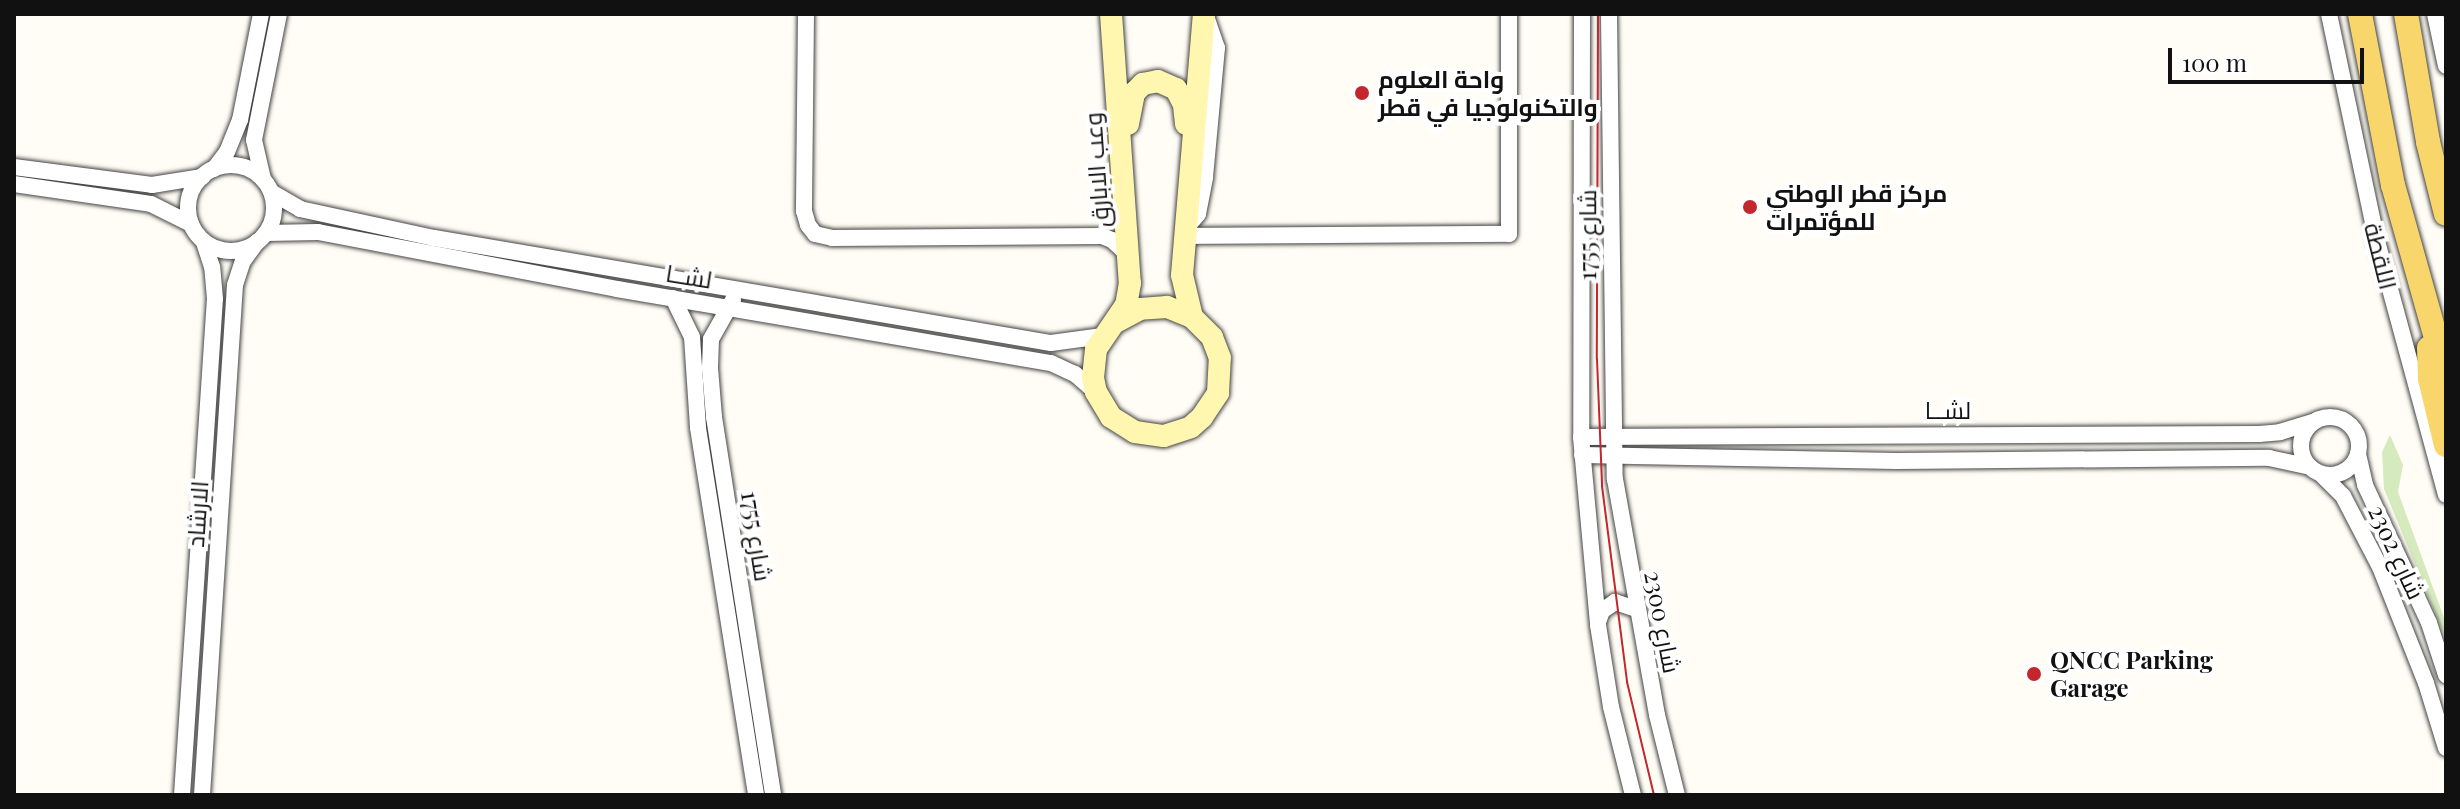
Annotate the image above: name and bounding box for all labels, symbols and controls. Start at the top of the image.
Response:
scale bar [2172,32,2368,82]
text: 100 m [2182,46,2247,78]
place label: واحة العلوم والتكنولوجيا في قطر [1378,65,1598,121]
marker: واحة العلوم والتكنولوجيا في قطر [1353,84,1371,102]
street label: وعب الابارق [1078,111,1114,229]
place label: مركز قطر الوطني للمؤتمرات [1766,179,1947,235]
street label: شارع 1755 [1573,189,1601,281]
marker: مركز قطر الوطني للمؤتمرات [1741,198,1759,216]
street label: اللقطة [2359,220,2403,292]
street label: لشــا [664,258,714,294]
street label: لشــا [1925,396,1971,424]
street label: الارشاد [180,480,214,548]
street label: شارع 1755 [736,489,778,583]
street label: شارع 2302 [2363,500,2431,604]
street label: شارع 2300 [1639,568,1687,676]
place label: QNCC Parking Garage [2050,646,2213,702]
marker: QNCC Parking Garage [2025,665,2043,683]

